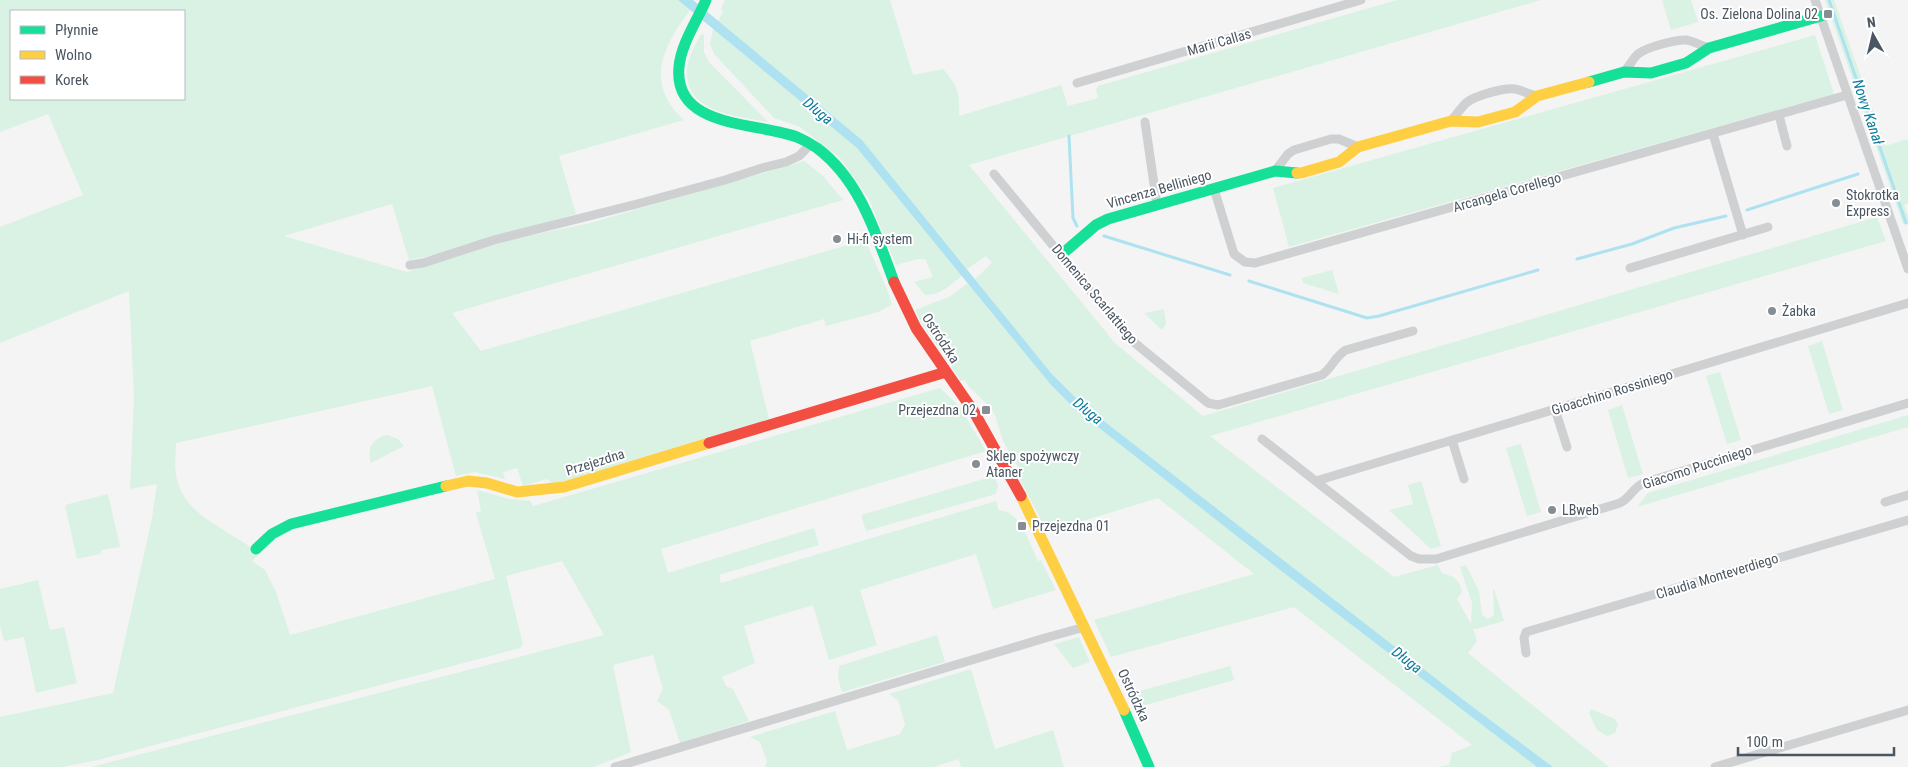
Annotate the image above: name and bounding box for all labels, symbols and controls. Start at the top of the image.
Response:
place label: Os. Zielona Dolina 02 [1700,6,1818,22]
marker: Os. Zielona Dolina 02 [1822,8,1834,20]
legend [10,10,185,100]
north arrow [1848,10,1898,60]
text: N [1866,14,1877,31]
text: Płynnie [55,21,98,39]
street label: Marii Callas [1185,25,1253,59]
text: Wolno [55,46,92,64]
text: Korek [55,71,89,89]
water label: Nowy Kanał [1848,77,1888,147]
water label: Długa [800,93,836,129]
street label: Vincenza Belliniego [1105,166,1213,212]
street label: Arcangela Corellego [1451,169,1563,215]
place label: Stokrotka Express [1846,187,1899,219]
marker: Stokrotka Express [1830,197,1842,209]
place label: Hi-fi system [847,231,912,247]
marker: Hi-fi system [831,233,843,245]
street label: Domenica Scarlattiego [1049,241,1141,347]
place label: Żabka [1782,303,1816,319]
marker: Żabka [1766,305,1778,317]
street label: Ostródzka [919,310,963,366]
street label: Gioacchino Rossiniego [1549,366,1675,418]
water label: Długa [1069,394,1107,428]
place label: Przejezdna 02 [898,402,976,418]
marker: Przejezdna 02 [980,404,992,416]
street label: Giacomo Pucciniego [1640,442,1754,492]
street label: Przejezdna [564,445,626,479]
place label: Sklep spożywczy Ataner [986,448,1079,480]
marker: Sklep spożywczy Ataner [970,458,982,470]
place label: LBweb [1562,502,1599,518]
marker: LBweb [1546,504,1558,516]
place label: Przejezdna 01 [1032,518,1110,534]
marker: Przejezdna 01 [1016,520,1028,532]
street label: Claudia Monteverdiego [1654,550,1780,602]
water label: Długa [1388,643,1426,677]
street label: Ostródzka [1115,666,1153,724]
scale bar [1738,724,1894,756]
text: 100 m [1746,733,1783,751]

